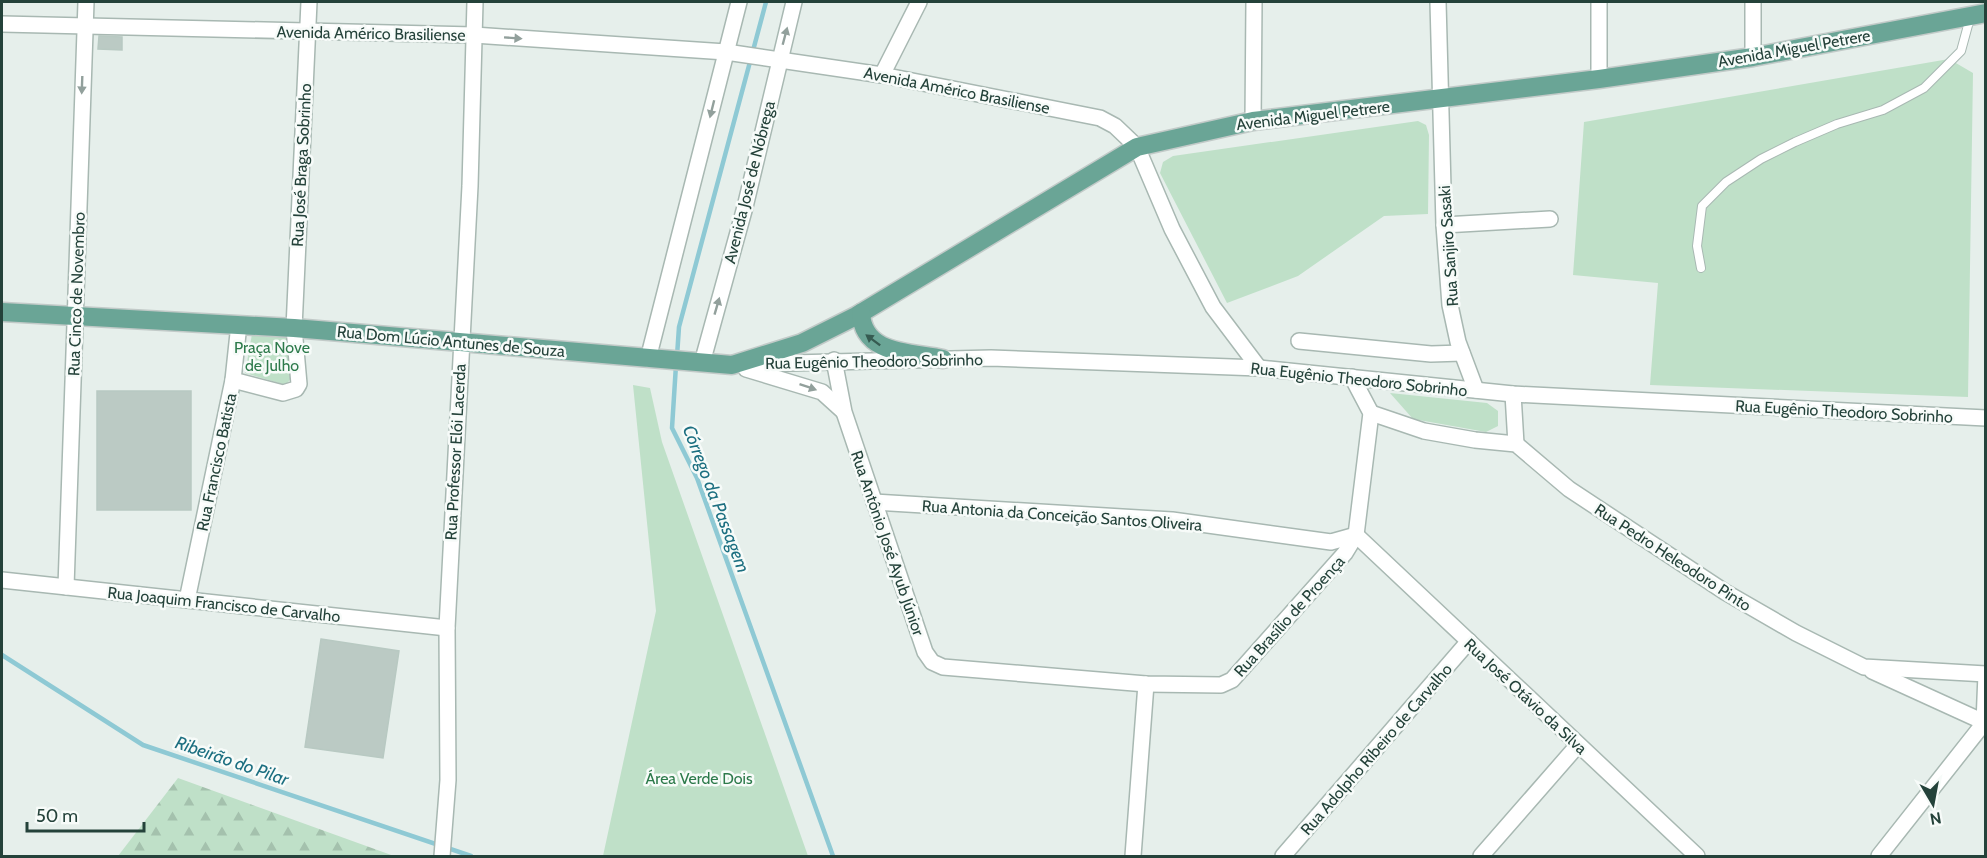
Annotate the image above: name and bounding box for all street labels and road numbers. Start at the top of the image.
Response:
street label: Avenida Américo Brasiliense [276,22,466,45]
street label: Avenida Miguel Petrere [1716,26,1872,71]
street label: Avenida Américo Brasiliense [862,63,1051,118]
street label: Rua José Braga Sobrinho [288,83,315,247]
street label: Avenida Miguel Petrere [1235,97,1391,134]
street label: Avenida José de Nóbrega [720,99,779,265]
street label: Rua Sanjiro Sasaki [1435,185,1462,307]
street label: Rua Cinco de Novembro [64,211,89,376]
street label: Rua Dom Lúcio Antunes de Souza [336,322,566,361]
street label: Rua Eugênio Theodoro Sobrinho [765,350,983,373]
street label: Rua Eugênio Theodoro Sobrinho [1250,359,1468,400]
street label: Rua Professor Elói Lacerda [441,363,470,541]
street label: Rua Francisco Batista [193,391,240,533]
street label: Rua Eugênio Theodoro Sobrinho [1735,396,1953,427]
street label: Rua Antônio José Ayub Júnior [847,448,928,639]
street label: Rua Antonia da Conceição Santos Oliveira [921,496,1203,535]
street label: Rua Pedro Heleodoro Pinto [1591,500,1755,615]
street label: Rua Brasílio de Proença [1230,552,1349,681]
street label: Rua Joaquim Francisco de Carvalho [107,583,341,626]
street label: Rua José Otávio da Silva [1460,635,1591,758]
street label: Rua Adolpho Ribeiro de Carvalho [1297,660,1456,839]

